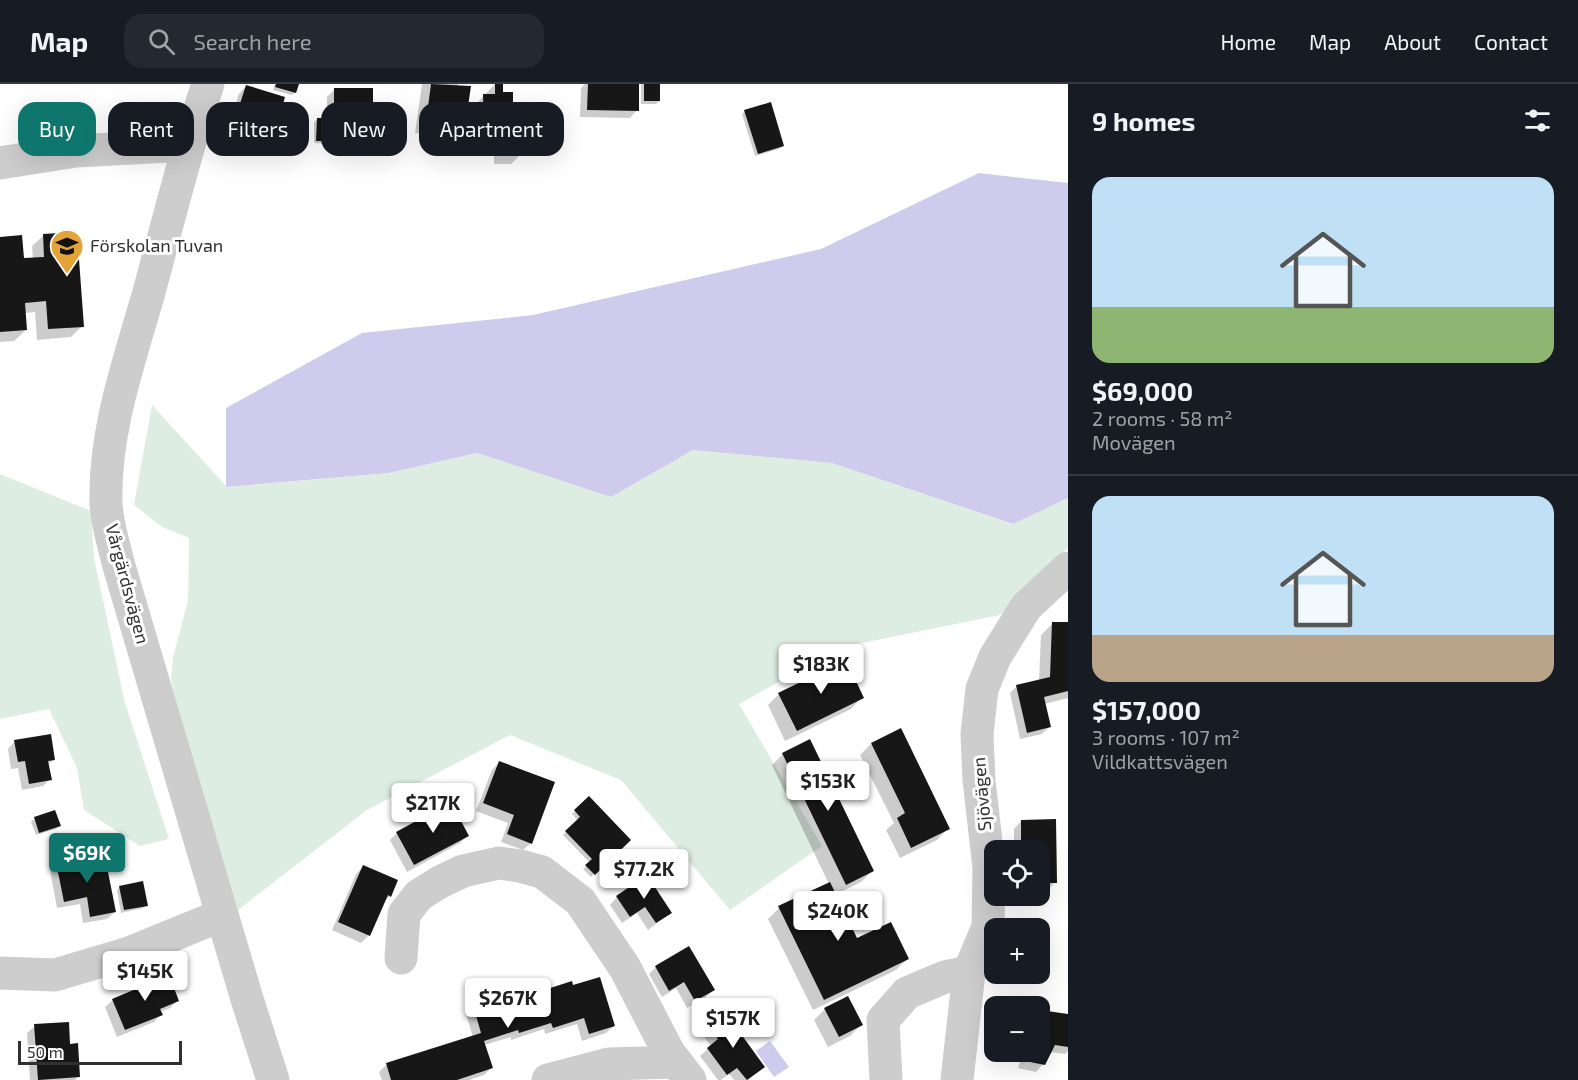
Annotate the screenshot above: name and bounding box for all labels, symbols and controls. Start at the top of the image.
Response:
search box [124,14,544,68]
text: Map [30,24,88,58]
icon: search [145,25,178,58]
text: Search here [193,28,312,54]
text: Home [1220,29,1276,54]
text: Map [1309,29,1351,54]
text: About [1384,29,1441,54]
text: Contact [1474,29,1548,54]
chip: Buy [18,102,96,156]
chip: Rent [108,102,194,156]
chip: Filters [206,102,309,156]
chip: New [321,102,407,156]
chip: Apartment [419,102,564,156]
icon: filters [1521,104,1554,137]
text: 9 homes [1092,105,1195,136]
icon: home [1269,216,1377,324]
school or university icon: Förskolan Tuvan [49,228,85,275]
place label: Förskolan Tuvan [90,234,223,256]
text: $69,000 [1092,375,1193,406]
text: 2 rooms · 58 m² [1092,406,1233,430]
text: Movägen [1092,430,1176,454]
street label: Vårgärdsvägen [101,521,155,646]
icon: home [1269,535,1377,643]
pin: $183K [779,644,863,695]
text: $183K [793,651,849,675]
text: $157,000 [1092,694,1201,725]
text: 3 rooms · 107 m² [1092,725,1240,749]
text: Vildkattsvägen [1092,749,1228,773]
street label: Sjövägen [967,756,995,832]
pin: $153K [786,761,870,812]
text: $153K [800,768,856,792]
pin: $217K [391,783,475,834]
text: $217K [405,790,461,814]
pin: $69K [51,833,123,884]
text: $69K [63,840,111,864]
map controls [984,840,1050,1062]
button: locate [984,840,1050,906]
pin: $77.2K [595,849,693,900]
text: $77.2K [613,856,675,880]
pin: $240K [796,891,880,942]
text: $240K [807,898,869,922]
button: + [984,918,1050,984]
pin: $145K [103,951,187,1002]
text: $145K [117,958,173,982]
pin: $267K [466,978,550,1029]
text: $267K [479,985,537,1009]
button: − [984,996,1050,1062]
pin: $157K [691,998,775,1049]
text: $157K [706,1005,760,1029]
scale bar [18,1038,182,1066]
text: 50 m [27,1042,63,1061]

